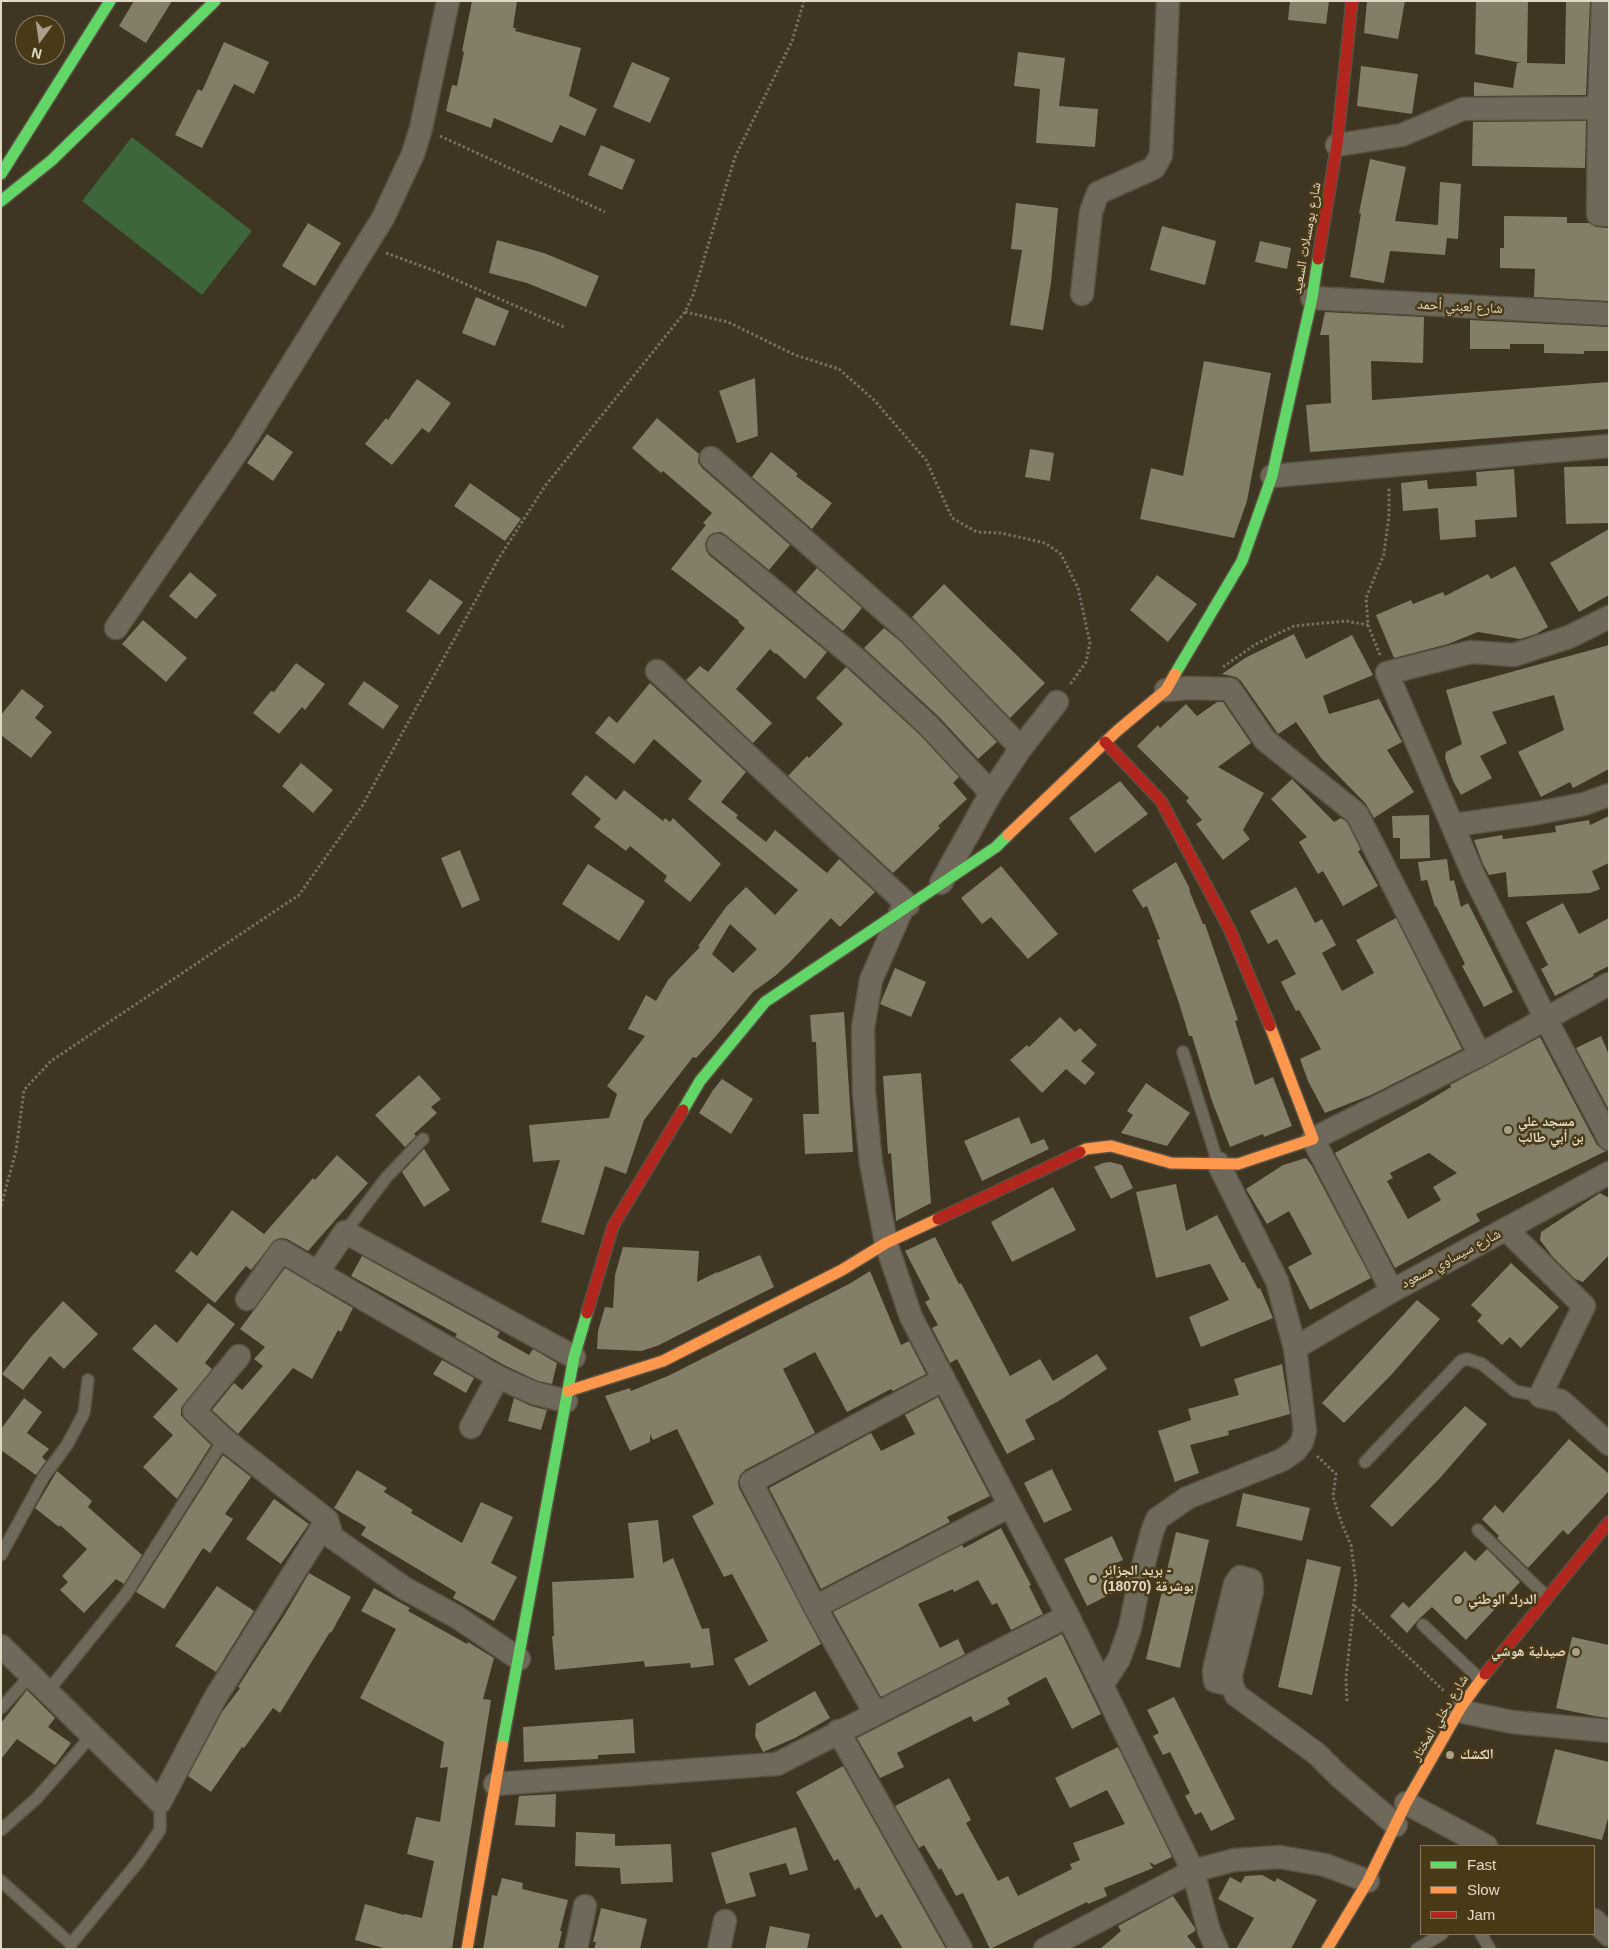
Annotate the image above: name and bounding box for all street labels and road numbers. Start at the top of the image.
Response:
street label: شارع بومسلات السعيد [1289,181,1325,295]
street label: شارع لعبني أحمد [1417,296,1503,318]
street label: شارع سيساوي مسعود [1398,1226,1504,1292]
street label: شارع دخلي المختار [1408,1672,1472,1764]

